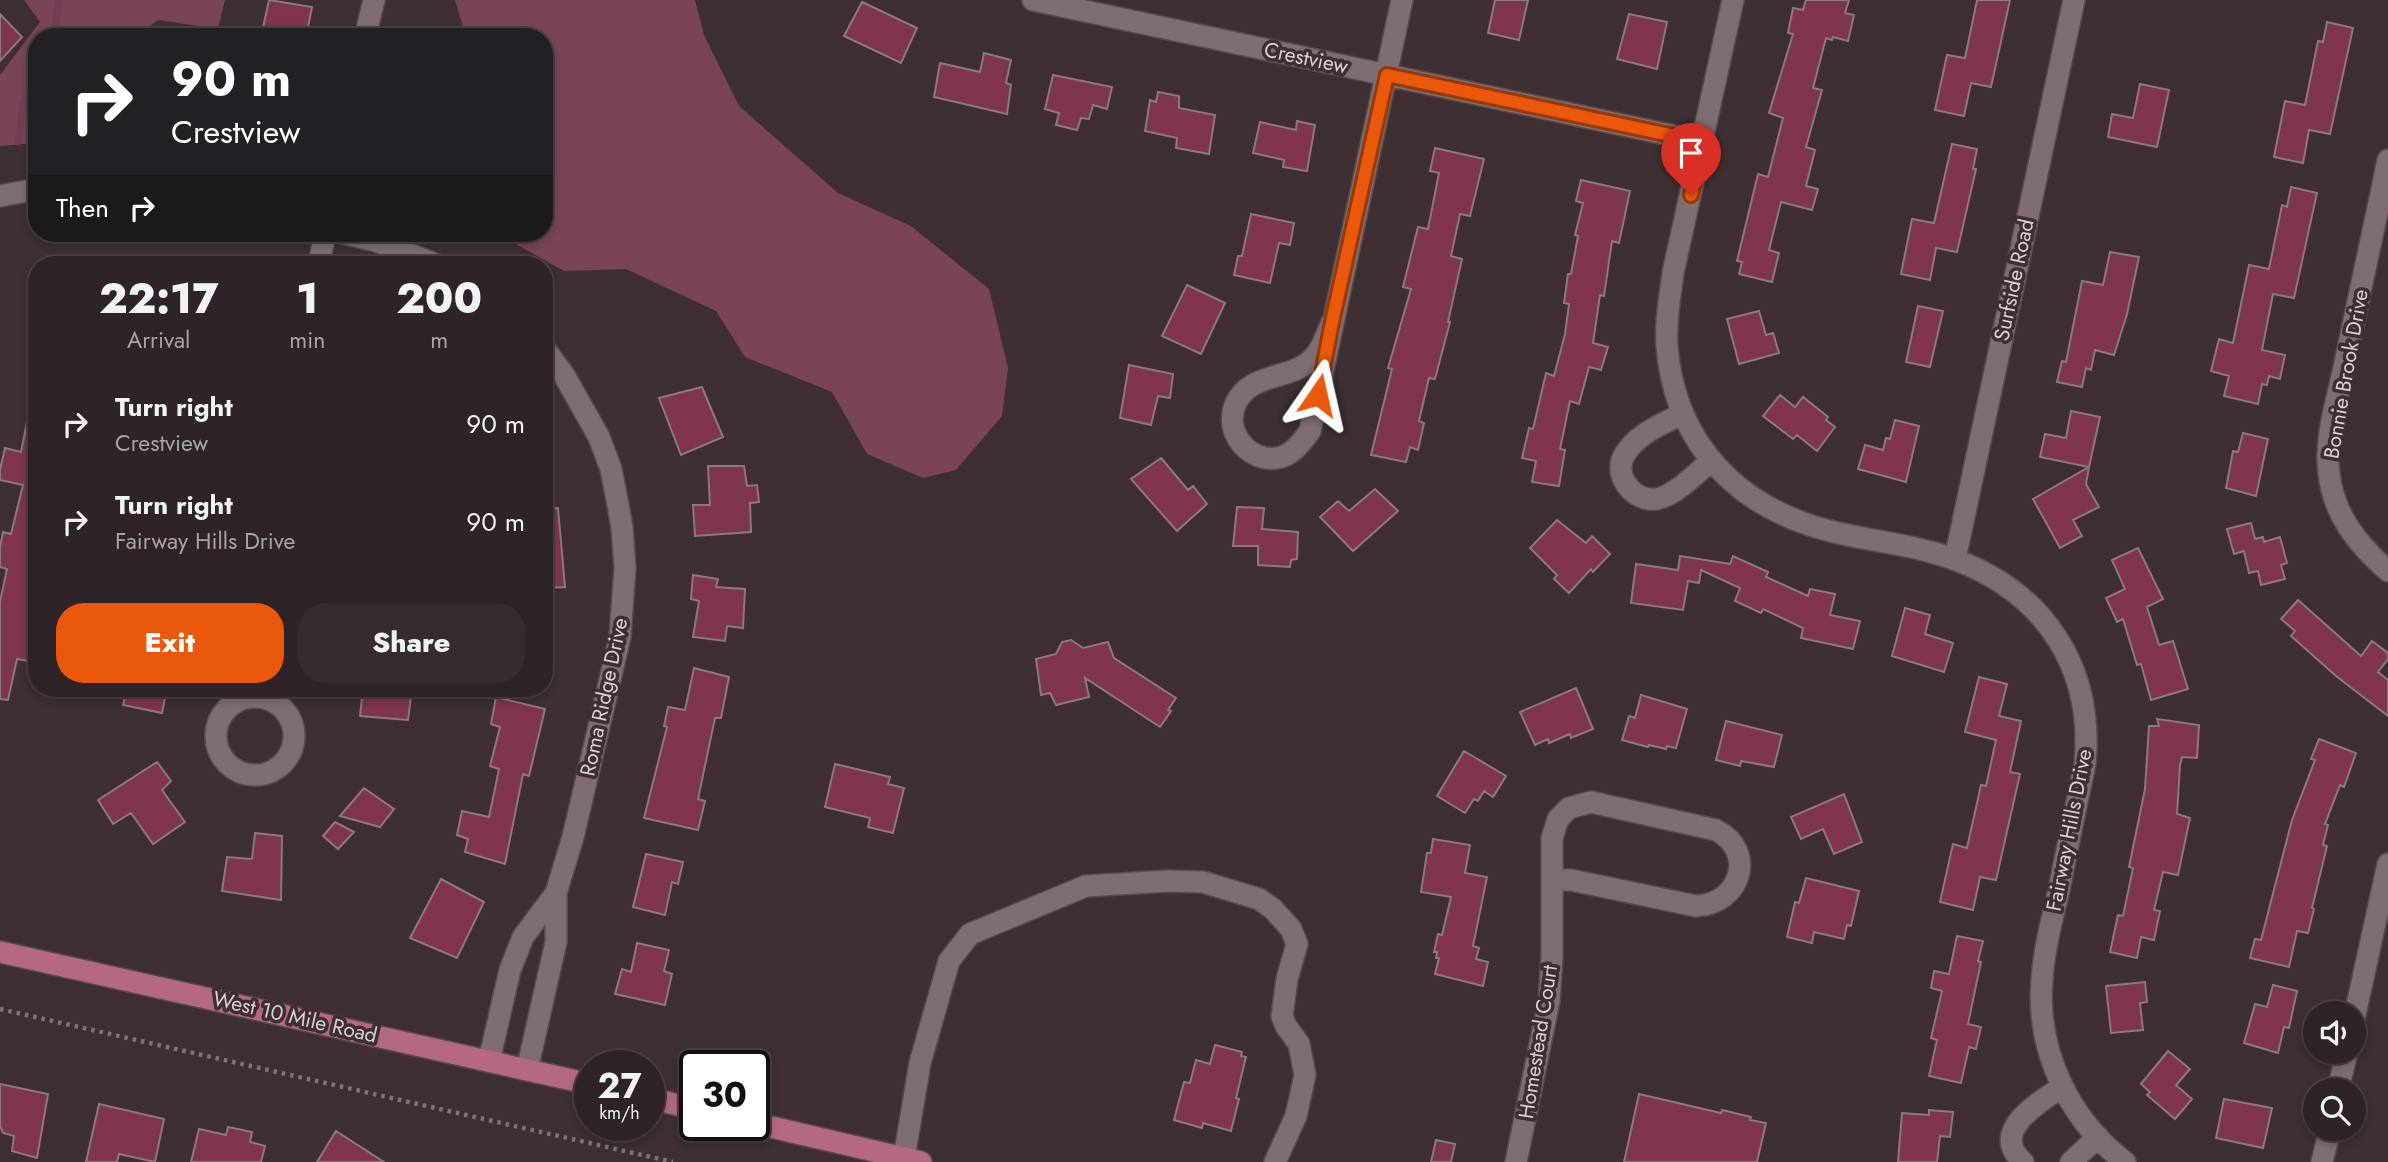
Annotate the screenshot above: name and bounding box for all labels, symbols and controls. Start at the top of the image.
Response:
street label: Crestview [1261,34,1351,82]
text: 90 m [171,44,291,114]
icon: right [56,56,147,147]
text: Crestview [171,109,301,155]
pin [1661,123,1721,195]
icon: arrive [1672,134,1710,172]
text: Then [56,189,109,227]
icon: right [123,189,161,227]
street label: Surfside Road [1986,216,2042,344]
text: 22:17 [99,268,218,329]
text: 1 [296,268,318,329]
text: 200 [396,268,482,329]
street label: Bonnie Brook Drive [2316,287,2376,461]
text: Arrival [127,323,190,357]
text: min [289,323,325,357]
text: m [430,323,448,357]
position arrow [1281,358,1355,432]
text: Turn right [115,388,233,426]
icon: right [56,405,94,443]
text: 90 m [466,405,525,443]
text: Crestview [115,426,208,460]
text: Turn right [115,486,233,524]
icon: right [56,503,94,541]
text: 90 m [466,503,525,541]
text: Fairway Hills Drive [115,524,295,558]
button: Exit [56,603,284,683]
button: Share [298,603,525,683]
street label: Roma Ridge Drive [573,615,635,779]
street label: Fairway Hills Drive [2039,746,2099,914]
street label: Homestead Court [1511,963,1565,1121]
street label: West 10 Mile Road [210,984,380,1050]
map controls [2303,1001,2366,1141]
button: sound [2303,1001,2366,1064]
speed limit sign: 30 [679,1050,770,1141]
text: 27 [597,1061,642,1111]
button: search [2303,1078,2366,1141]
text: km/h [599,1100,640,1126]

